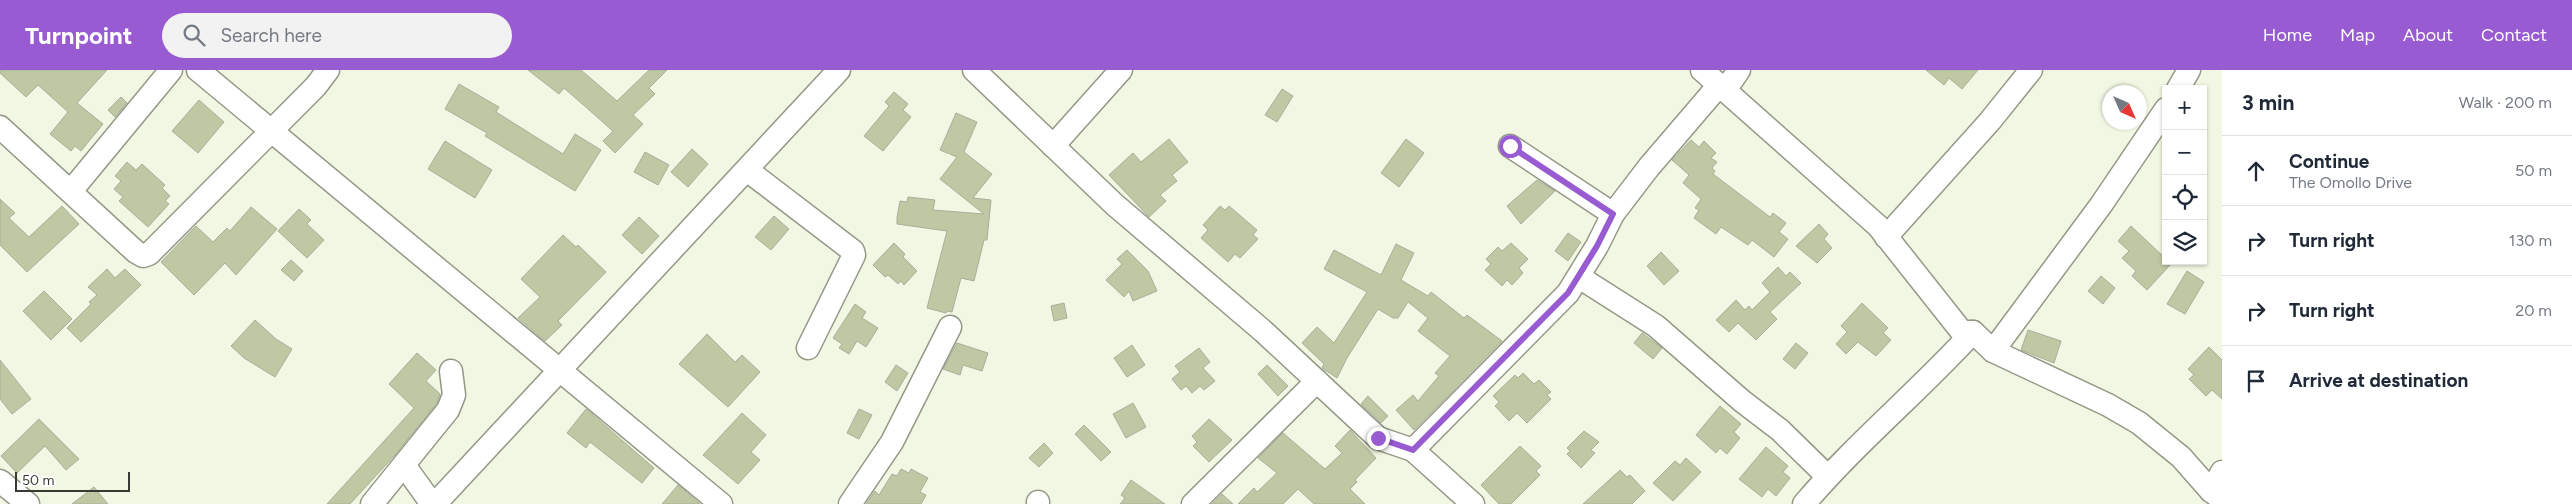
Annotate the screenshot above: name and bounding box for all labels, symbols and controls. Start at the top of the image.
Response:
search box [162,13,512,58]
text: Turnpoint [25,21,132,50]
icon: search [180,21,208,49]
text: Search here [220,24,322,47]
text: Home [2263,24,2312,46]
text: Map [2340,24,2375,46]
text: About [2403,24,2453,46]
text: Contact [2481,24,2547,46]
north arrow [2102,85,2147,130]
map controls [2162,85,2207,265]
button: + [2162,85,2207,130]
text: 3 min [2242,90,2294,115]
text: Walk · 200 m [2459,93,2552,112]
button: − [2162,130,2207,175]
route start [1499,135,1522,158]
text: Continue [2289,150,2369,173]
icon: ahead [2242,157,2270,185]
text: 50 m [2515,161,2552,180]
text: The Omollo Drive [2289,173,2412,192]
button: locate [2162,175,2207,220]
button: layers [2162,220,2207,265]
icon: right [2242,227,2270,255]
text: Turn right [2289,229,2375,252]
text: 130 m [2509,231,2552,250]
icon: right [2242,297,2270,325]
text: Turn right [2289,299,2375,322]
text: 20 m [2515,301,2552,320]
icon: arrive [2242,367,2270,395]
text: Arrive at destination [2289,369,2468,392]
route end [1367,427,1390,450]
scale bar [15,469,130,492]
text: 50 m [22,472,54,489]

